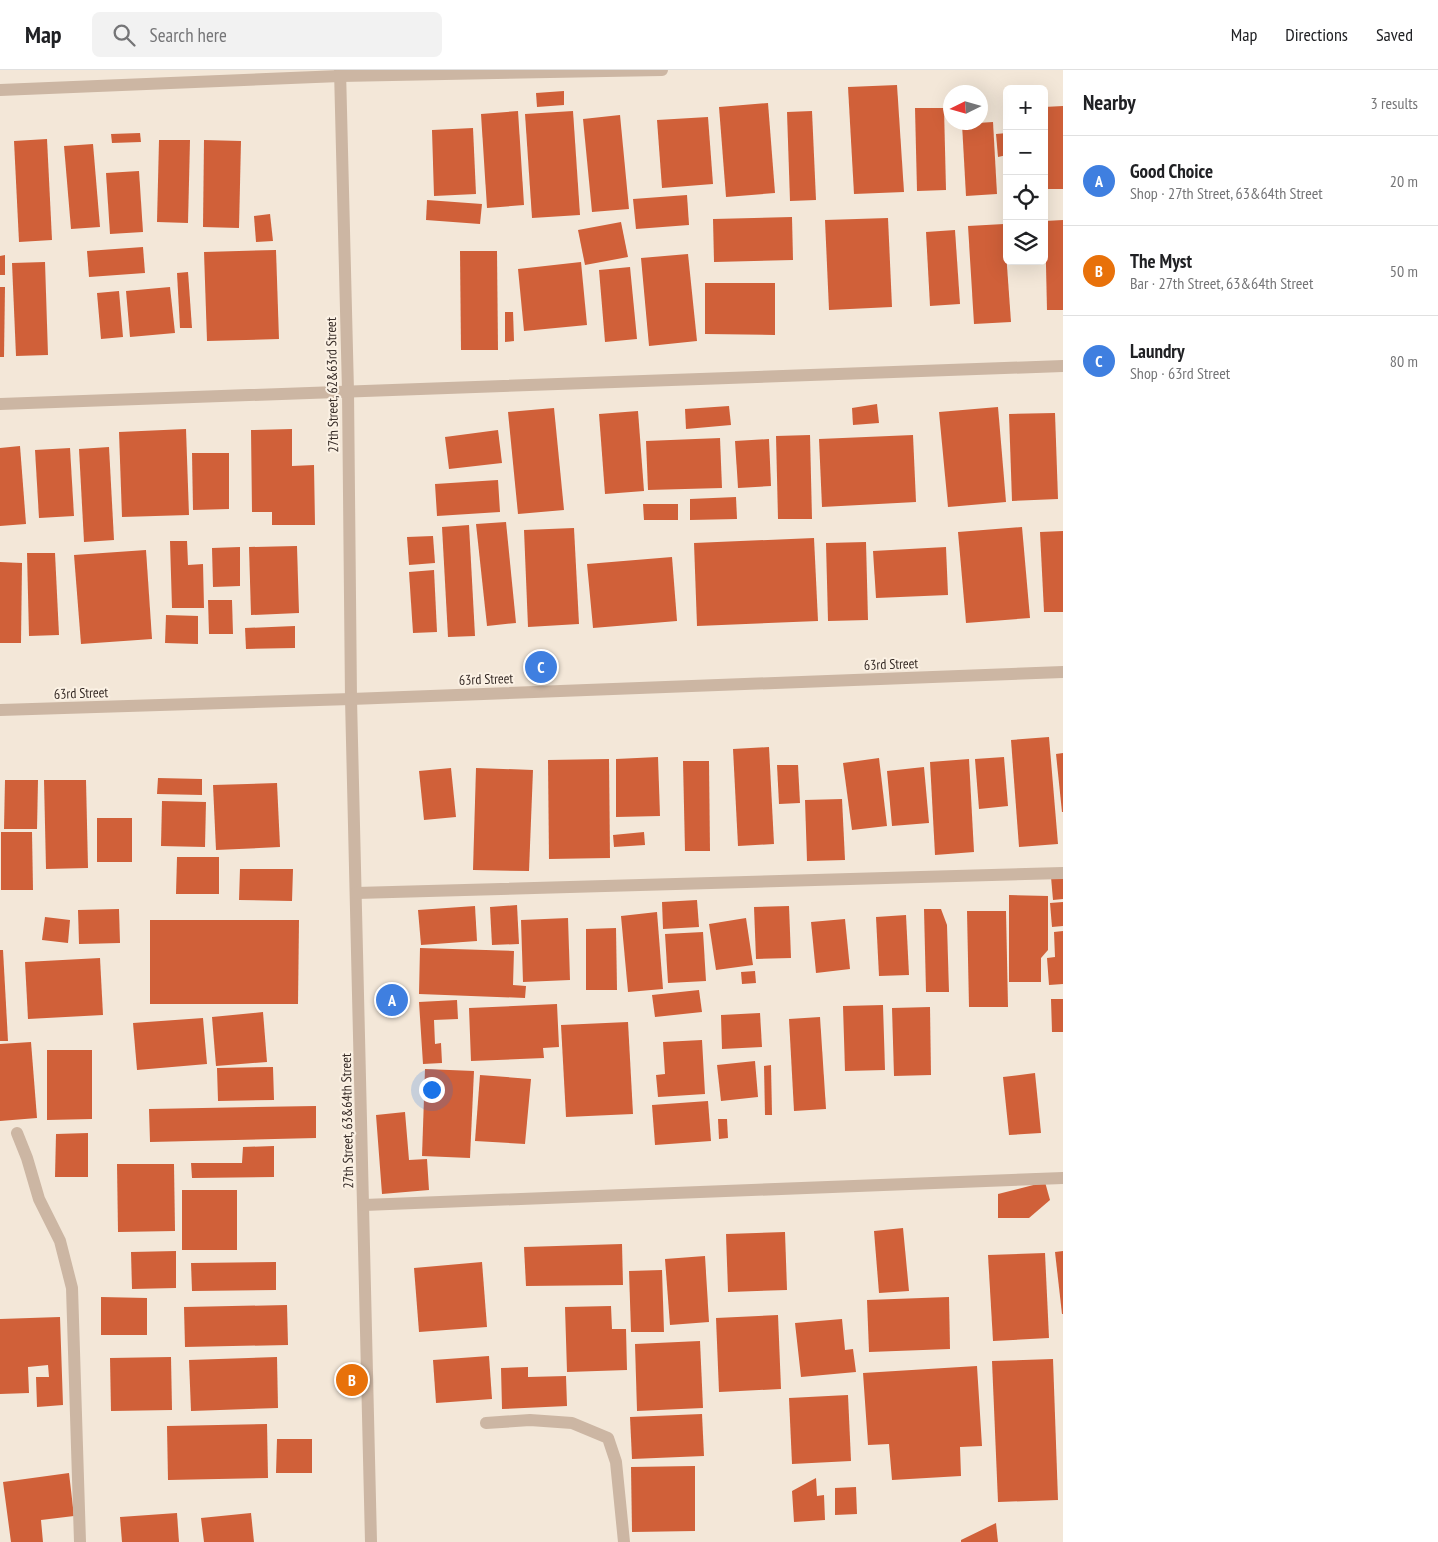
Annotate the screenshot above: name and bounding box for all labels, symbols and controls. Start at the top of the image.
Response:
search box [92,12,442,57]
text: Map [25,19,62,50]
icon: search [110,21,138,49]
text: Search here [150,23,227,47]
text: Map [1231,23,1257,46]
text: Directions [1285,23,1348,46]
text: Saved [1376,23,1413,46]
north arrow [943,85,988,130]
map controls [1003,85,1048,265]
button: + [1003,85,1048,130]
text: Nearby [1083,89,1136,116]
text: 3 results [1371,93,1418,113]
button: − [1003,130,1048,175]
text: Good Choice [1130,159,1213,183]
text: A [1095,171,1103,191]
text: 20 m [1390,171,1418,191]
button: locate [1003,175,1048,220]
text: Shop · 27th Street, 63&64th Street [1130,183,1323,203]
button: layers [1003,220,1048,265]
text: The Myst [1130,249,1192,273]
text: B [1095,261,1103,281]
text: 50 m [1390,261,1418,281]
text: Bar · 27th Street, 63&64th Street [1130,273,1313,293]
street label: 27th Street, 62&63rd Street [322,317,342,453]
text: Laundry [1130,339,1185,363]
text: C [1095,351,1103,371]
text: 80 m [1390,351,1418,371]
text: Shop · 63rd Street [1130,363,1230,383]
pin: C [525,648,557,686]
street label: 63rd Street [863,654,919,674]
street label: 63rd Street [458,669,514,689]
street label: 63rd Street [53,683,109,703]
pin: A [376,981,408,1019]
street label: 27th Street, 63&64th Street [337,1053,357,1189]
your location [419,1077,445,1103]
pin: B [336,1361,368,1399]

